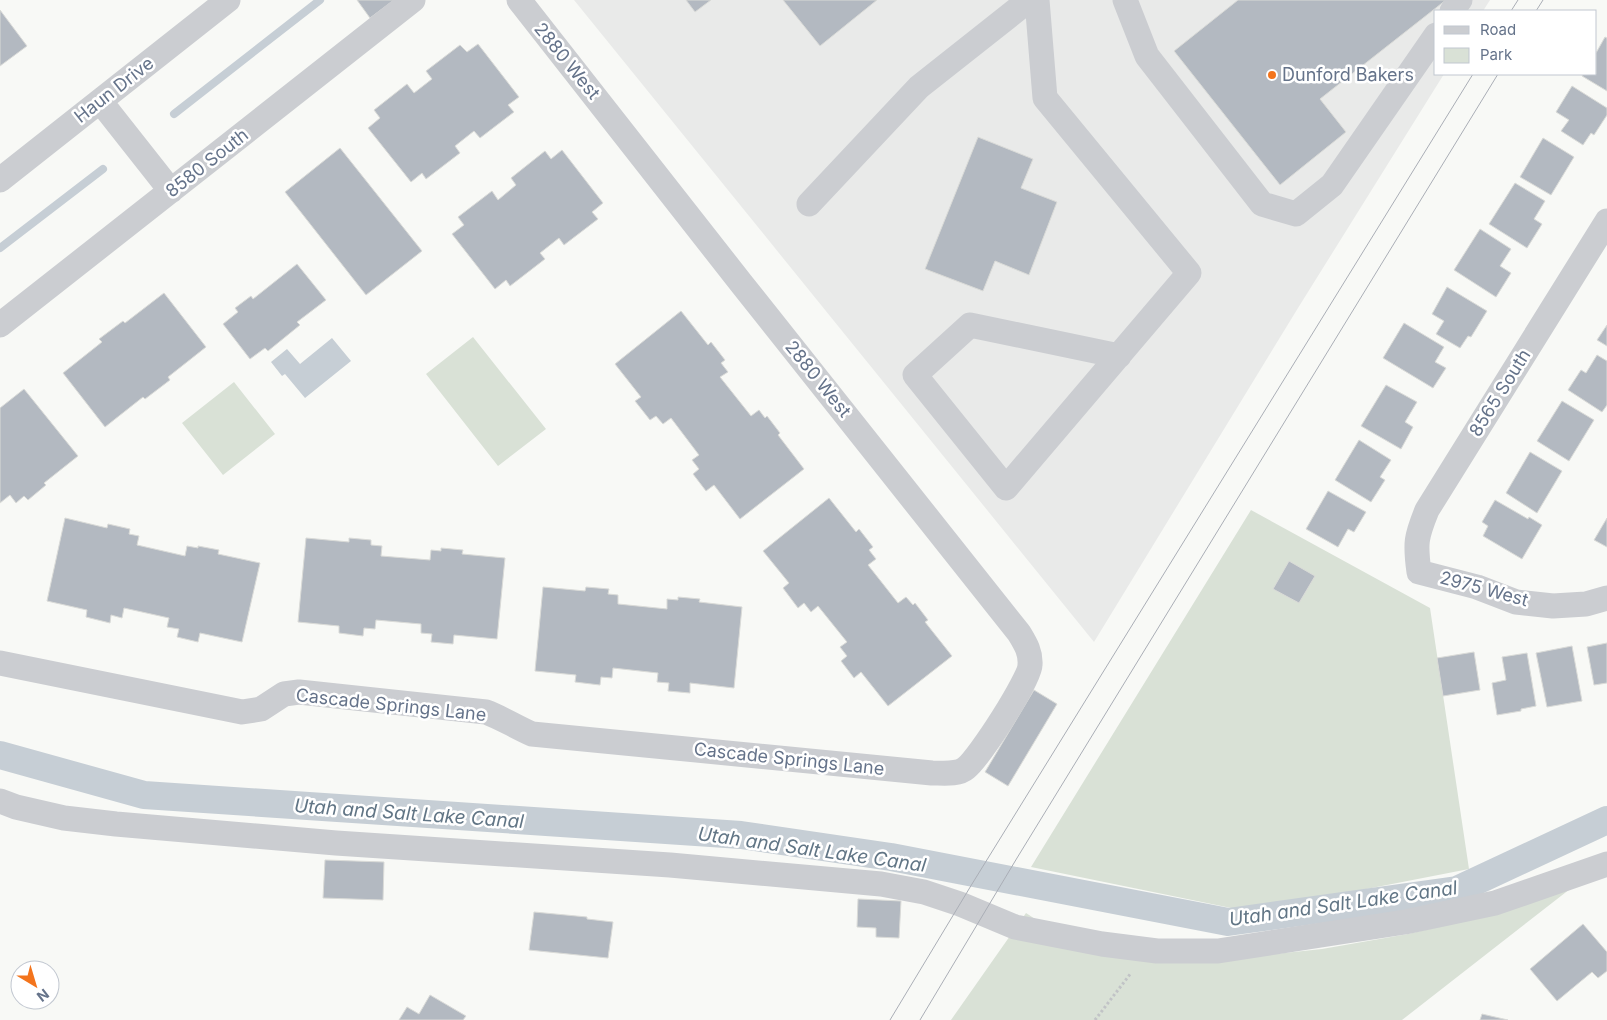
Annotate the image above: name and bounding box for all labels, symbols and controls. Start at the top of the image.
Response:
legend [1434,10,1597,75]
street label: 2880 West [530,18,605,103]
text: Road [1480,20,1516,39]
text: Park [1480,45,1513,64]
street label: Haun Drive [70,52,157,127]
place label: Dunford Bakers [1282,64,1414,85]
marker: Dunford Bakers [1266,69,1278,81]
street label: 8580 South [161,124,252,201]
street label: 2880 West [781,336,856,421]
street label: 8565 South [1465,345,1535,440]
street label: 2975 West [1438,567,1531,610]
street label: Cascade Springs Lane [295,684,487,725]
street label: Cascade Springs Lane [693,738,885,779]
water label: Utah and Salt Lake Canal [293,794,525,833]
water label: Utah and Salt Lake Canal [696,822,928,877]
water label: Utah and Salt Lake Canal [1227,876,1459,931]
north arrow [10,960,60,1010]
text: N [34,986,53,1006]

